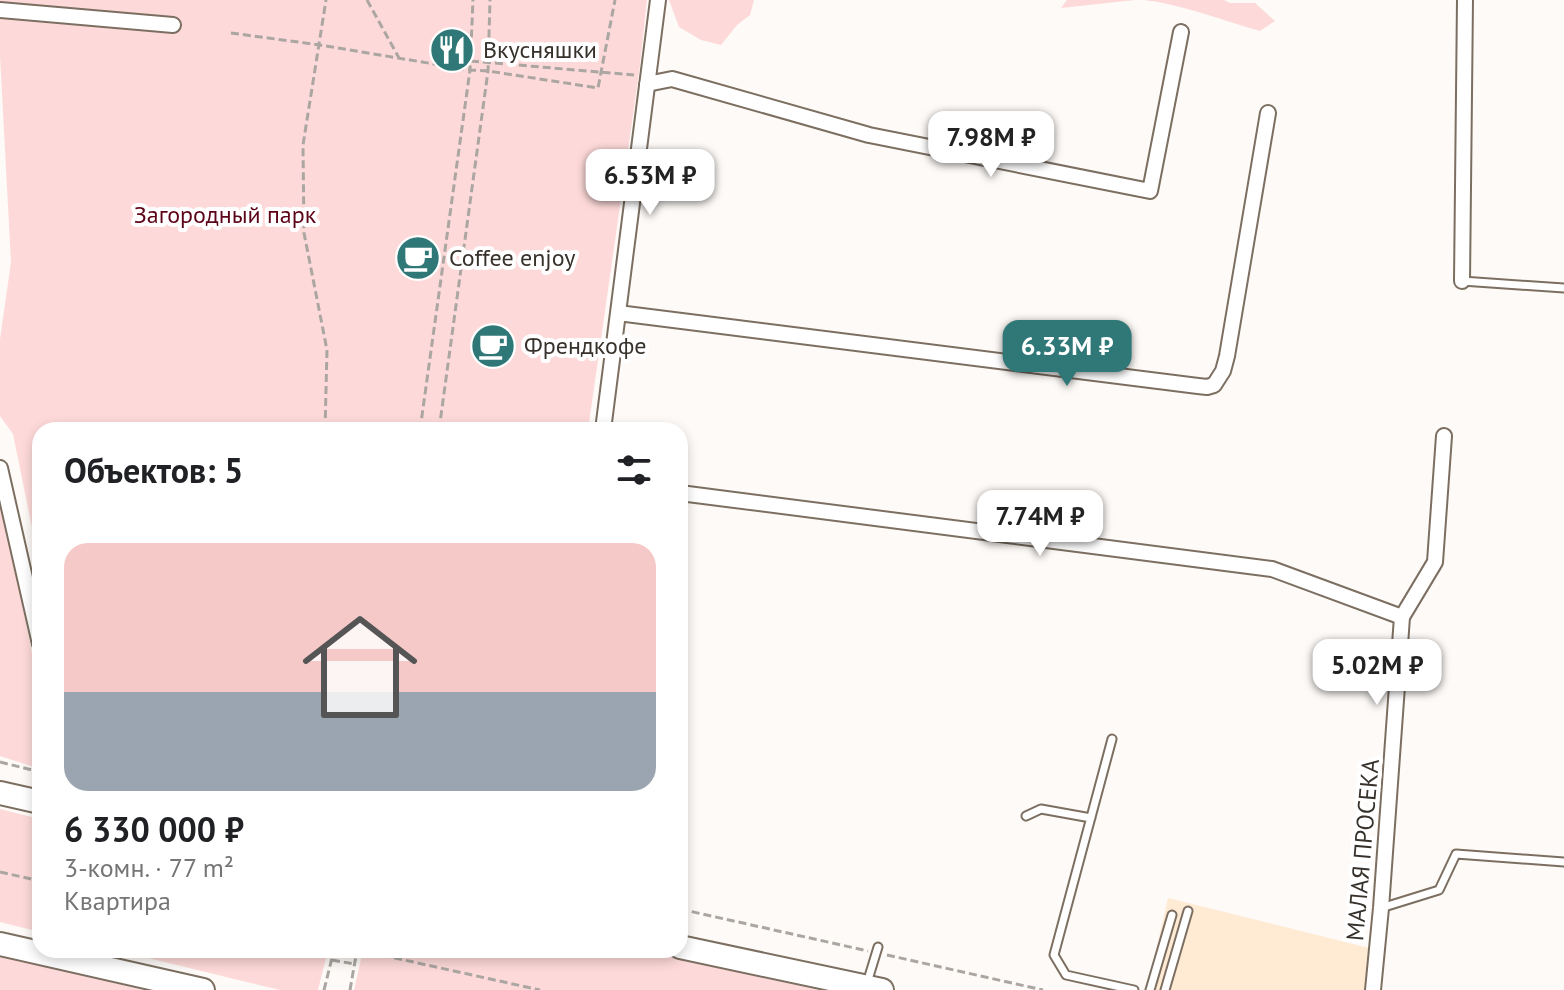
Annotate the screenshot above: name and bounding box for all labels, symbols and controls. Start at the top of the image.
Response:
restaurant icon: Вкусняшки [428,26,476,74]
place label: Вкусняшки [483,34,597,65]
pin: 7.98M ₽ [917,111,1065,179]
text: 7.98M ₽ [946,120,1036,153]
pin: 6.53M ₽ [576,149,724,217]
text: 6.53M ₽ [604,158,696,191]
park label: Загородный парк [134,199,317,230]
cafe icon: Coffee enjoy [394,234,442,282]
place label: Coffee enjoy [449,242,576,273]
pin: 6.33M ₽ [993,320,1141,388]
cafe icon: Френдкофе [469,322,517,370]
text: 6.33M ₽ [1021,329,1113,362]
place label: Френдкофе [524,330,646,361]
text: Объектов: 5 [64,448,243,492]
icon: filters [612,448,656,492]
pin: 7.74M ₽ [966,490,1114,558]
text: 7.74M ₽ [995,499,1085,532]
icon: home [288,595,432,739]
pin: 5.02M ₽ [1303,639,1451,707]
text: 5.02M ₽ [1331,648,1423,681]
street label: МАЛАЯ ПРОСЕКА [1339,758,1386,942]
text: 6 330 000 ₽ [64,807,244,851]
text: 3-комн. · 77 m² [64,851,234,884]
text: Квартира [64,884,171,917]

